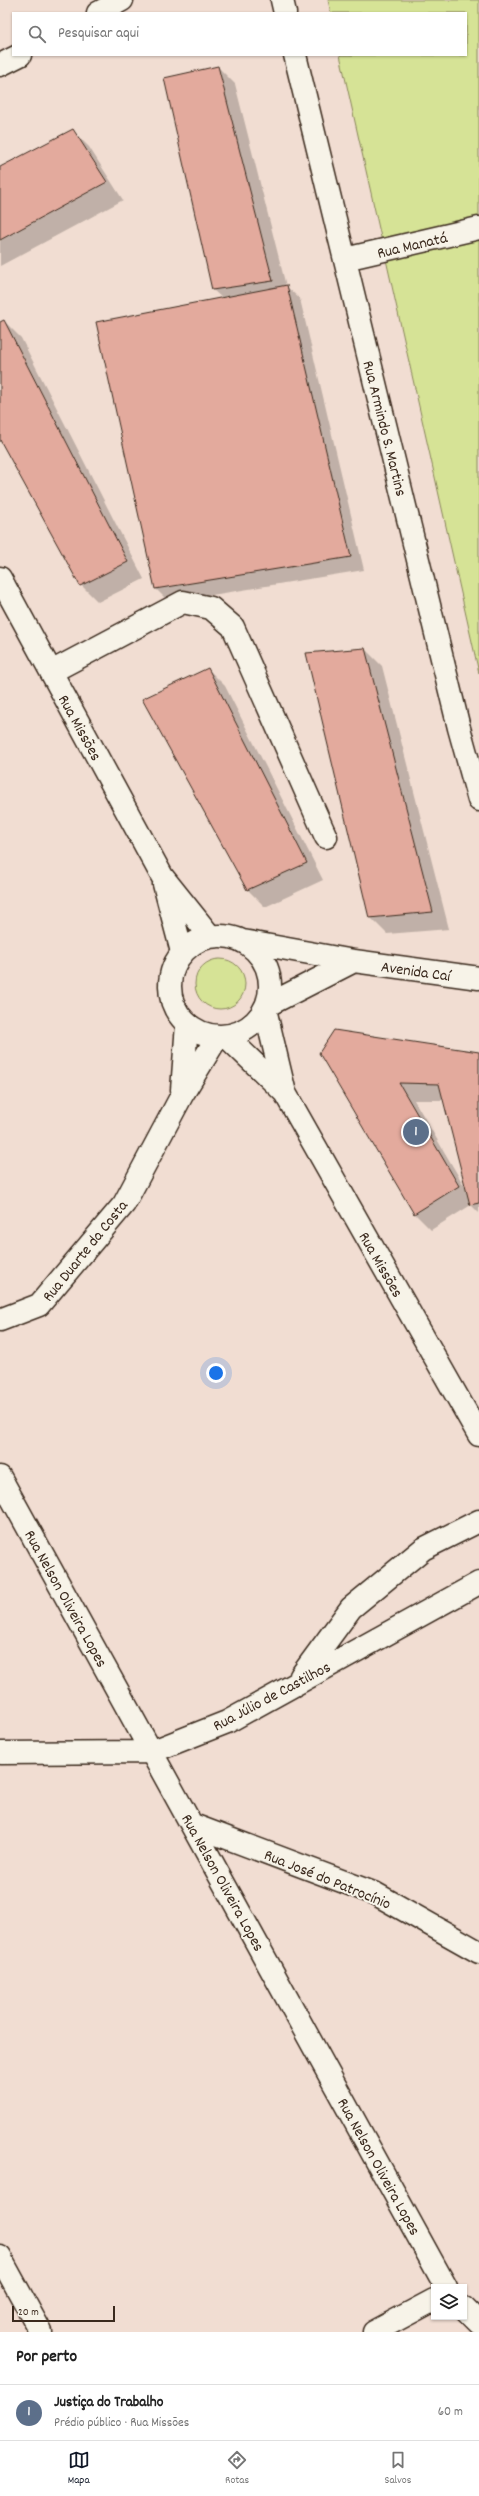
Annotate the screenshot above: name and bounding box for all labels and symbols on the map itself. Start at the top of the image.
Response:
street label: Rua Manatá [375,227,450,266]
street label: Rua Armindo S. Martins [356,358,412,499]
street label: Rua Missões [51,691,107,766]
street label: Avenida Caí [379,956,453,989]
pin: 1 [403,1117,429,1147]
street label: Rua Duarte da Costa [38,1195,134,1307]
street label: Rua Missões [352,1228,408,1303]
your location [206,1363,226,1383]
street label: Rua Nelson Oliveira Lopes [17,1526,112,1672]
street label: Rua Júlio de Castilhos [209,1656,335,1738]
street label: Rua Nelson Oliveira Lopes [174,1810,269,1956]
street label: Rua José do Patrocínio [260,1844,394,1916]
street label: Rua Nelson Oliveira Lopes [330,2094,425,2240]
scale bar [12,2304,115,2323]

